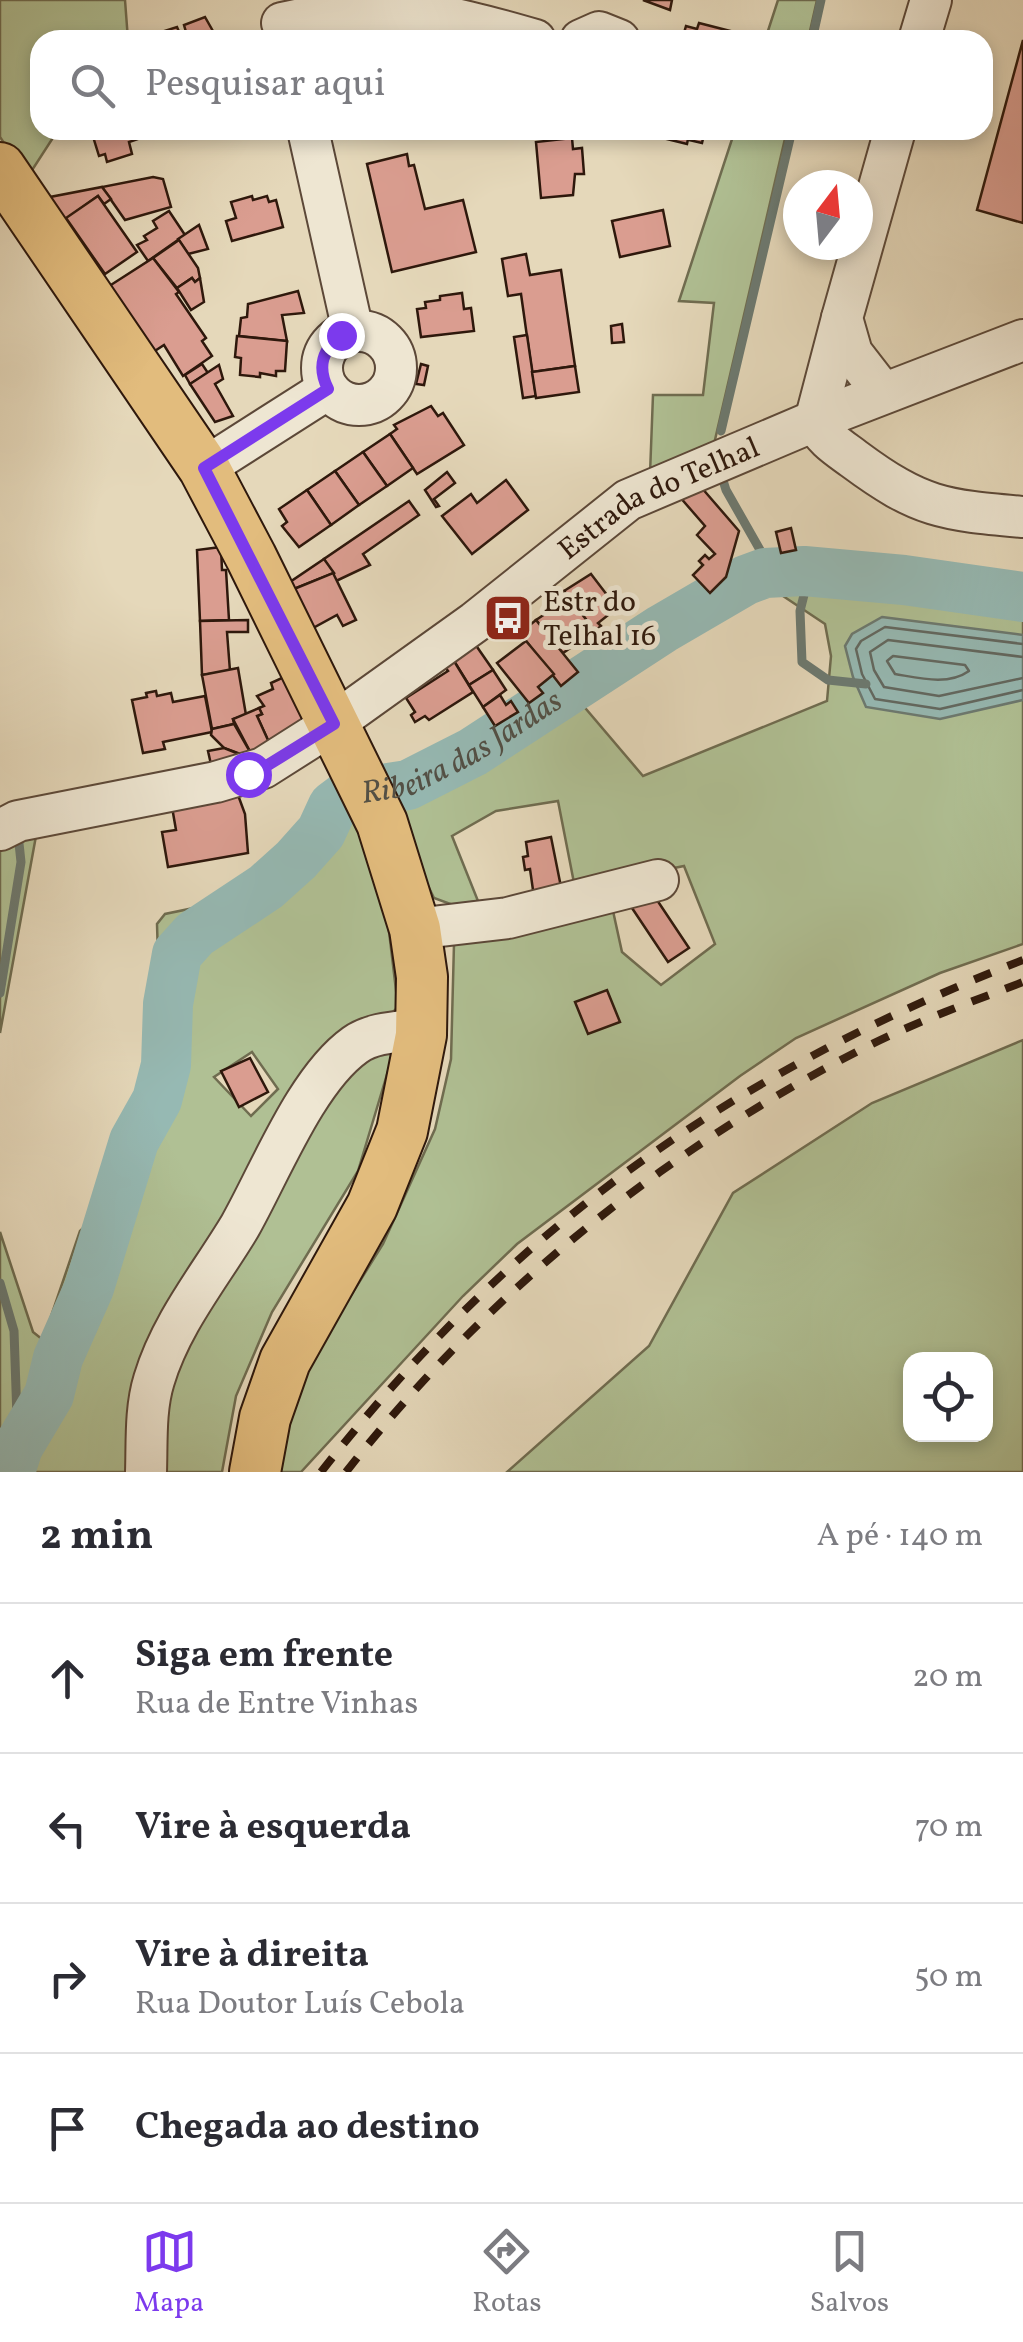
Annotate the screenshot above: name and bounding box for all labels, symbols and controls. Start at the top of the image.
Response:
search box [30,30,993,140]
icon: search [65,58,120,113]
text: Pesquisar aqui [145,59,385,112]
north arrow [783,170,873,260]
route end [319,313,365,359]
street label: Estrada do Telhal [550,428,766,571]
place label: Estr do Telhal 16 [543,582,656,658]
bus stop icon: Estr do Telhal 16 [482,592,534,644]
water label: Ribeira das Jardas [358,681,572,817]
route start [226,752,272,798]
map controls [903,1352,993,1442]
button: locate [903,1352,993,1442]
text: 2 min [40,1508,153,1567]
text: A pé · 140 m [817,1515,983,1559]
text: Siga em frente [135,1630,393,1683]
icon: ahead [40,1651,95,1706]
text: 20 m [912,1656,983,1700]
text: Rua de Entre Vinhas [135,1683,418,1727]
icon: left [40,1801,95,1856]
text: Vire à esquerda [135,1802,411,1855]
text: 70 m [915,1806,983,1850]
text: Vire à direita [135,1930,369,1983]
icon: right [40,1951,95,2006]
text: 50 m [914,1956,983,2000]
text: Rua Doutor Luís Cebola [135,1983,465,2027]
icon: arrive [40,2101,95,2156]
text: Chegada ao destino [135,2102,480,2155]
tab: Mapa [134,2224,204,2323]
tab: Rotas [472,2224,542,2323]
tab: Salvos [810,2224,889,2323]

